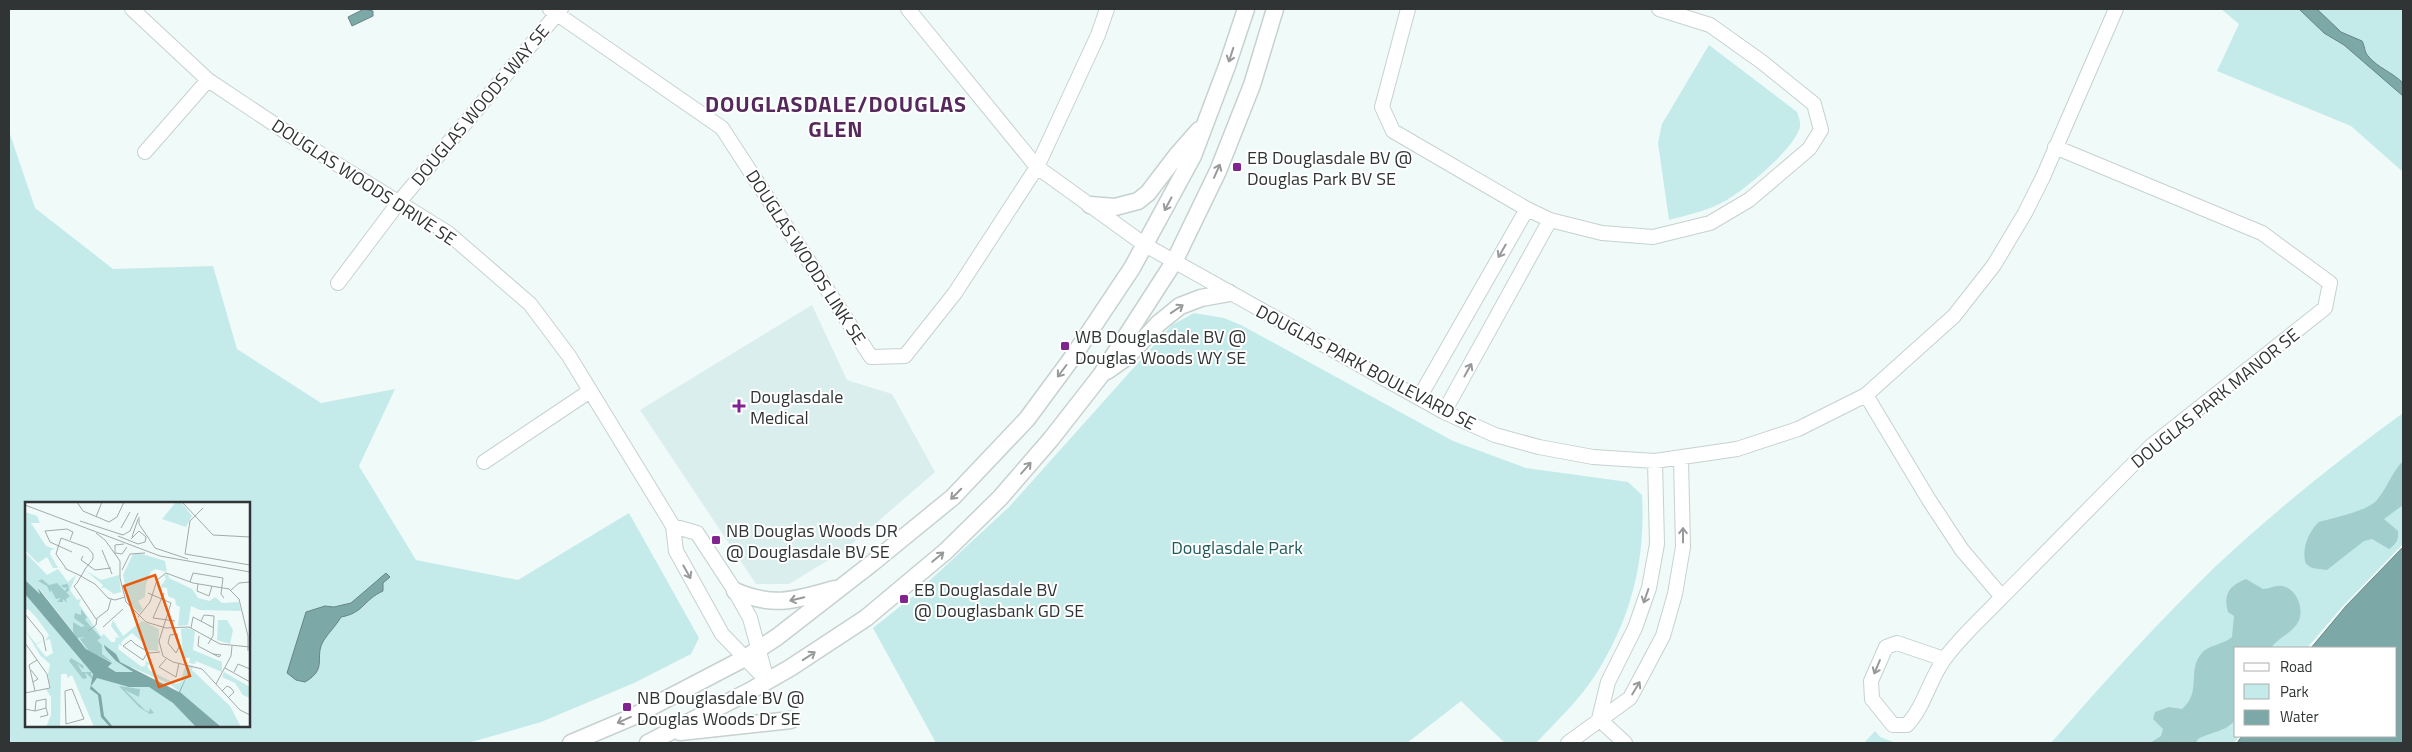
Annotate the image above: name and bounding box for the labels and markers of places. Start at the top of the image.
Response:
place label: EB Douglasdale BV @ Douglas Park BV SE [1247,144,1412,192]
marker: EB Douglasdale BV @ Douglas Park BV SE [1231,161,1243,173]
place label: WB Douglasdale BV @ Douglas Woods WY SE [1075,323,1246,371]
marker: WB Douglasdale BV @ Douglas Woods WY SE [1059,340,1071,352]
place label: Douglasdale Medical [750,383,843,431]
marker: Douglasdale Medical [732,399,746,413]
place label: NB Douglas Woods DR @ Douglasdale BV SE [726,517,898,565]
marker: NB Douglas Woods DR @ Douglasdale BV SE [710,534,722,546]
place label: EB Douglasdale BV @ Douglasbank GD SE [914,576,1084,624]
marker: EB Douglasdale BV @ Douglasbank GD SE [898,593,910,605]
place label: NB Douglasdale BV @ Douglas Woods Dr SE [637,684,804,732]
marker: NB Douglasdale BV @ Douglas Woods Dr SE [621,701,633,713]

